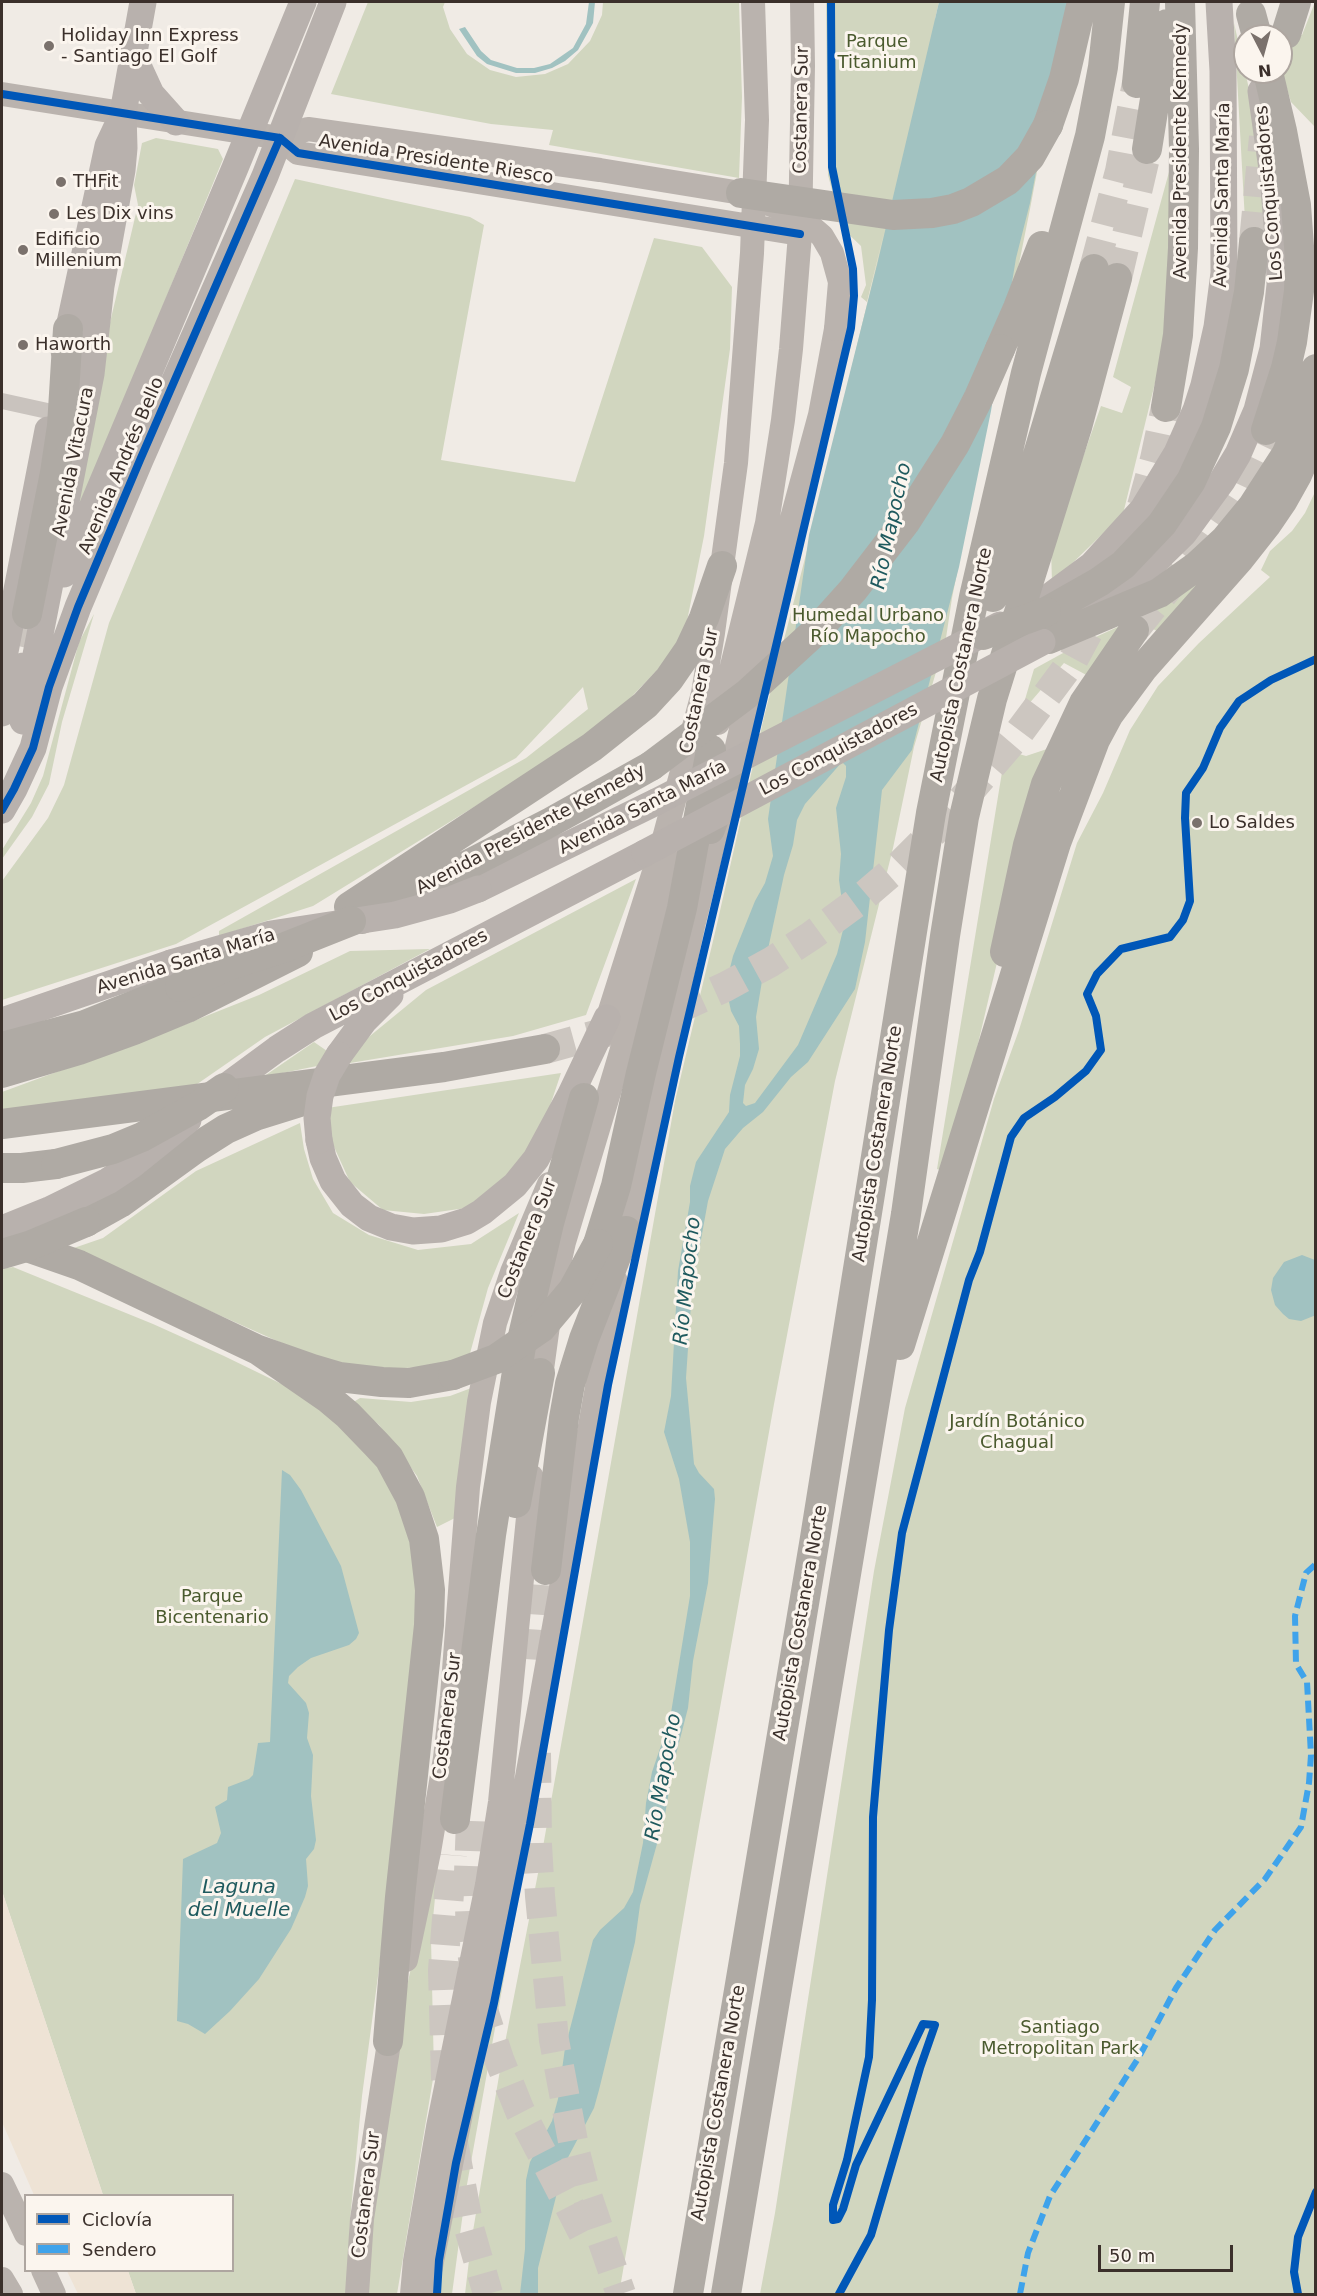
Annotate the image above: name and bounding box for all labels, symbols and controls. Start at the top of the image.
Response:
street label: Avenida Presidente Kennedy [1170,23,1192,279]
north arrow [1233,24,1293,84]
place label: Holiday Inn Express - Santiago El Golf [61,25,239,68]
park label: Parque Titanium [838,31,916,74]
marker: Holiday Inn Express - Santiago El Golf [42,39,56,53]
street label: Costanera Sur [790,46,814,174]
text: N [1257,60,1272,81]
street label: Avenida Santa María [1211,102,1235,288]
street label: Los Conquistadores [1252,104,1288,282]
street label: Avenida Presidente Riesco [317,131,555,189]
place label: THFit [73,171,119,193]
marker: THFit [54,175,68,189]
place label: Les Dix vins [66,203,174,225]
marker: Les Dix vins [47,207,61,221]
place label: Edificio Millenium [35,229,122,272]
marker: Edificio Millenium [16,243,30,257]
place label: Haworth [35,334,111,356]
marker: Haworth [16,338,30,352]
street label: Avenida Andrés Bello [75,374,169,558]
street label: Avenida Vitacura [49,385,99,539]
water label: Río Mapocho [867,461,917,591]
street label: Autopista Costanera Norte [927,546,997,784]
park label: Humedal Urbano Río Mapocho [792,605,944,648]
street label: Costanera Sur [676,626,724,756]
street label: Los Conquistadores [756,699,922,801]
street label: Avenida Santa María [556,756,730,860]
street label: Avenida Presidente Kennedy [413,760,649,900]
place label: Lo Saldes [1209,812,1295,834]
marker: Lo Saldes [1190,816,1204,830]
street label: Avenida Santa María [94,925,278,999]
street label: Los Conquistadores [326,925,492,1027]
street label: Autopista Costanera Norte [849,1024,907,1264]
street label: Costanera Sur [494,1176,562,1302]
water label: Río Mapocho [669,1216,707,1346]
park label: Jardín Botánico Chagual [949,1411,1085,1454]
street label: Autopista Costanera Norte [770,1503,832,1743]
park label: Parque Bicentenario [155,1586,269,1628]
street label: Costanera Sur [429,1651,467,1781]
water label: Río Mapocho [641,1712,687,1842]
water label: Laguna del Muelle [188,1876,290,1923]
street label: Autopista Costanera Norte [688,1983,750,2223]
park label: Santiago Metropolitan Park [981,2017,1139,2060]
street label: Costanera Sur [348,2130,386,2260]
legend [24,2194,234,2272]
text: Ciclovía [82,2209,152,2230]
scale bar [1101,2233,1236,2271]
text: Sendero [82,2239,156,2260]
text: 50 m [1109,2245,1155,2266]

